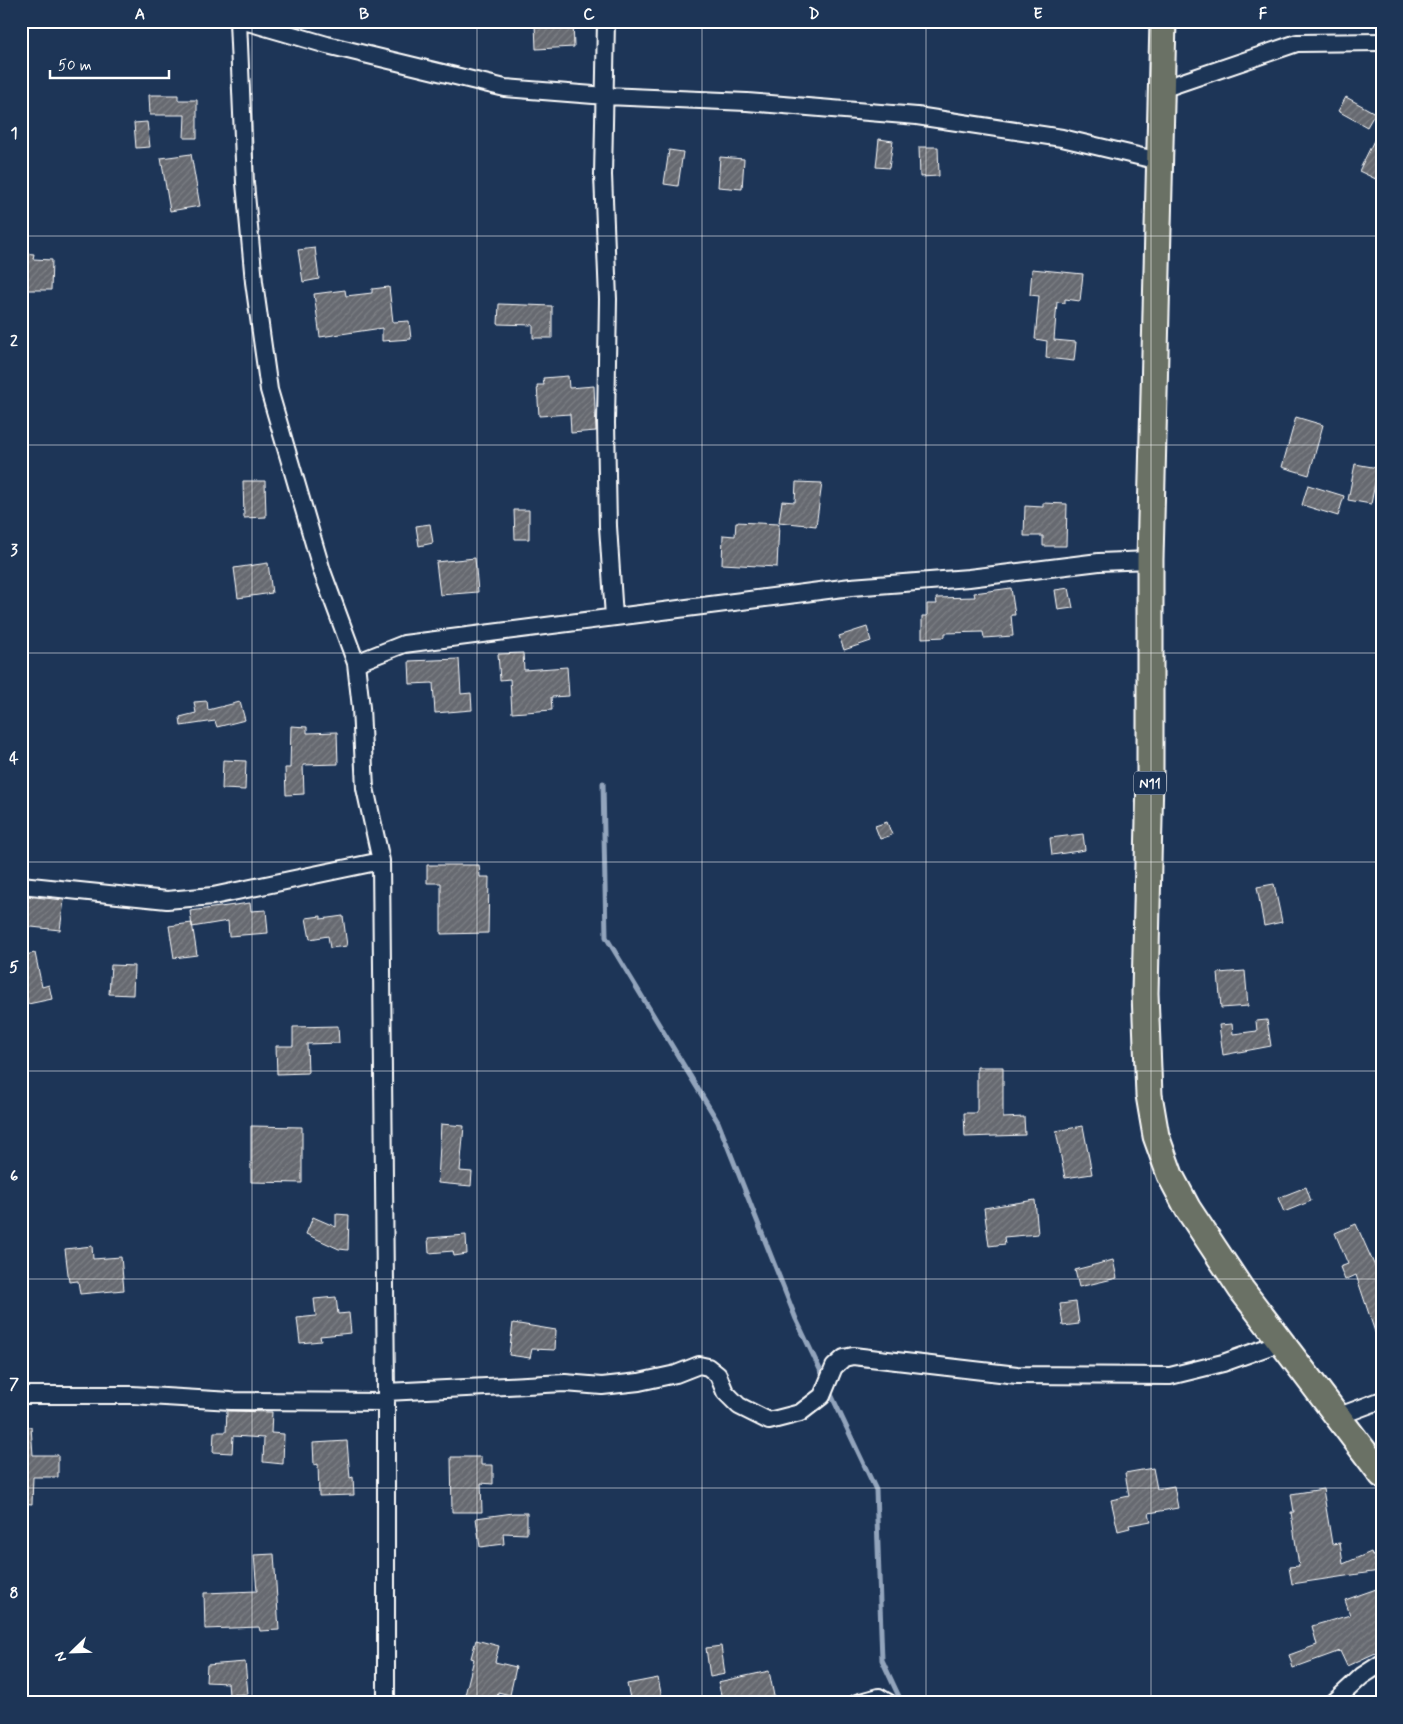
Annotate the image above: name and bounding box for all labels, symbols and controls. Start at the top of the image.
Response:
text: A [135,4,145,25]
text: B [359,4,369,25]
text: C [583,4,595,25]
text: D [808,4,820,25]
text: E [1033,4,1043,25]
text: F [1259,4,1268,25]
scale bar [50,48,169,80]
text: 50 m [58,56,92,76]
text: 1 [10,123,18,144]
text: 2 [10,331,18,352]
text: 3 [10,540,18,561]
text: 4 [9,748,19,769]
road number: N11 [1134,771,1166,794]
text: 5 [9,957,19,978]
text: 6 [10,1166,18,1187]
text: 7 [9,1374,19,1395]
text: 8 [9,1583,19,1604]
north arrow [48,1626,98,1676]
text: N [51,1649,71,1664]

